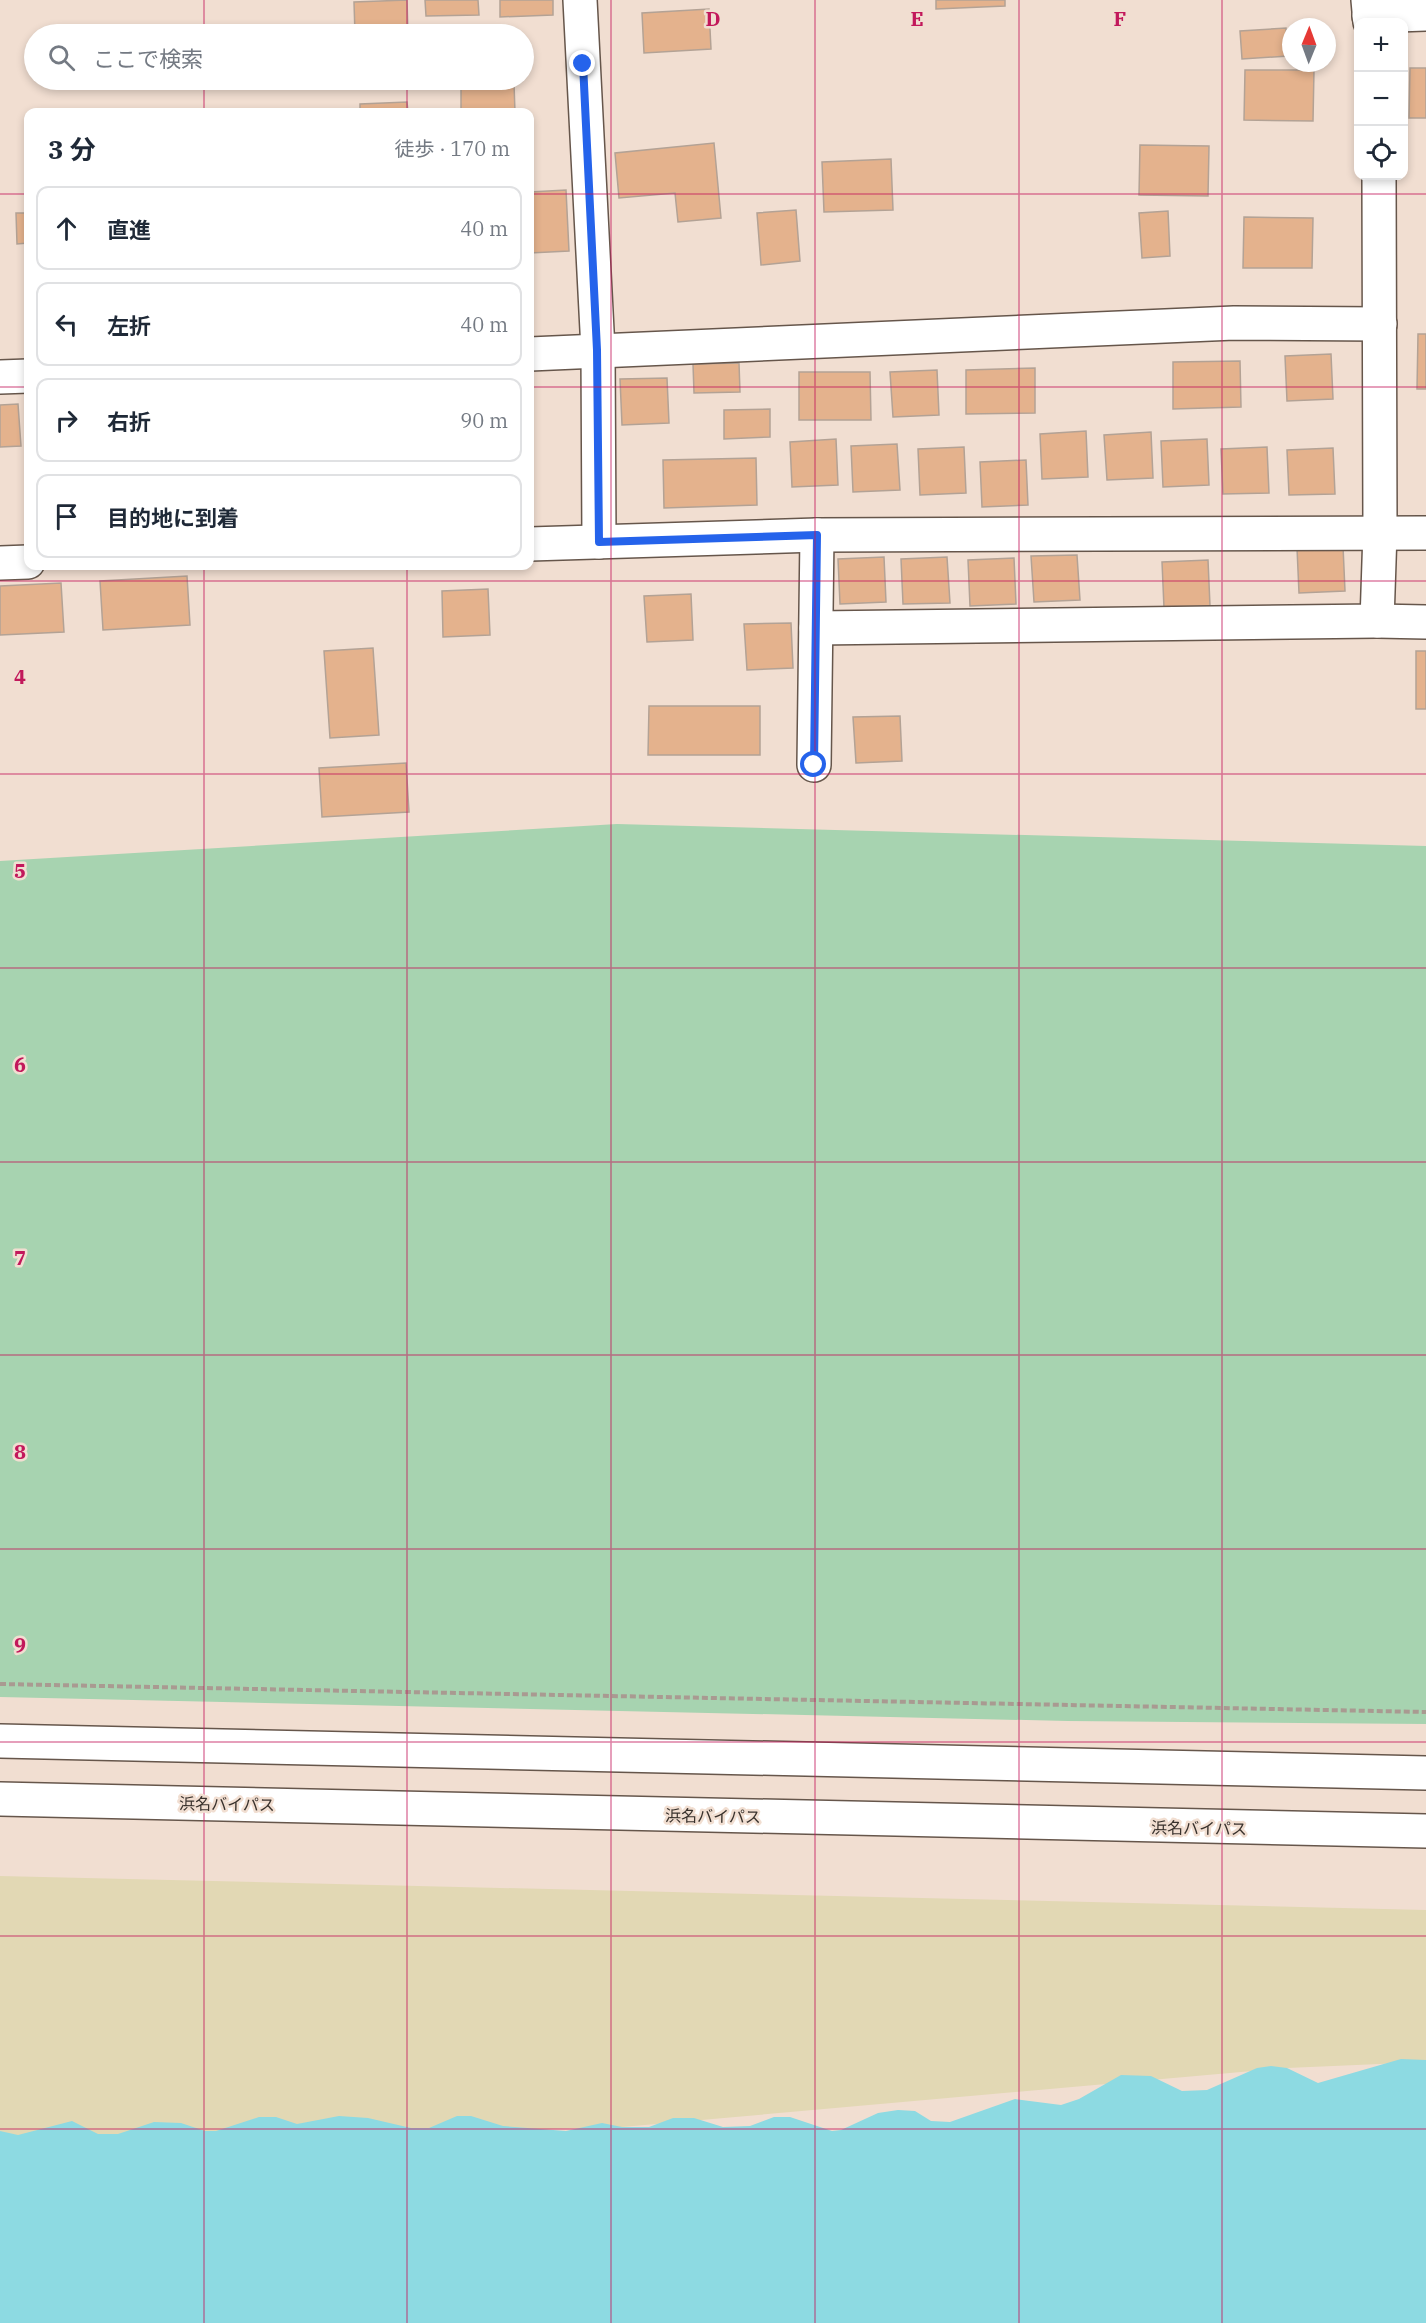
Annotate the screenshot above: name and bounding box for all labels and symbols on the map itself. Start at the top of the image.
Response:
text: D [705,5,721,32]
text: E [910,5,924,32]
text: F [1114,5,1126,32]
north arrow [1282,18,1336,72]
route end [569,50,595,76]
text: 4 [14,663,26,690]
route start [800,751,826,777]
text: 5 [14,857,26,884]
text: 6 [14,1051,26,1078]
text: 7 [14,1244,26,1271]
text: 8 [14,1438,26,1465]
text: 9 [14,1631,26,1658]
street label: 浜名バイパス [179,1793,275,1815]
street label: 浜名バイパス [665,1805,761,1827]
street label: 浜名バイパス [1151,1817,1247,1839]

